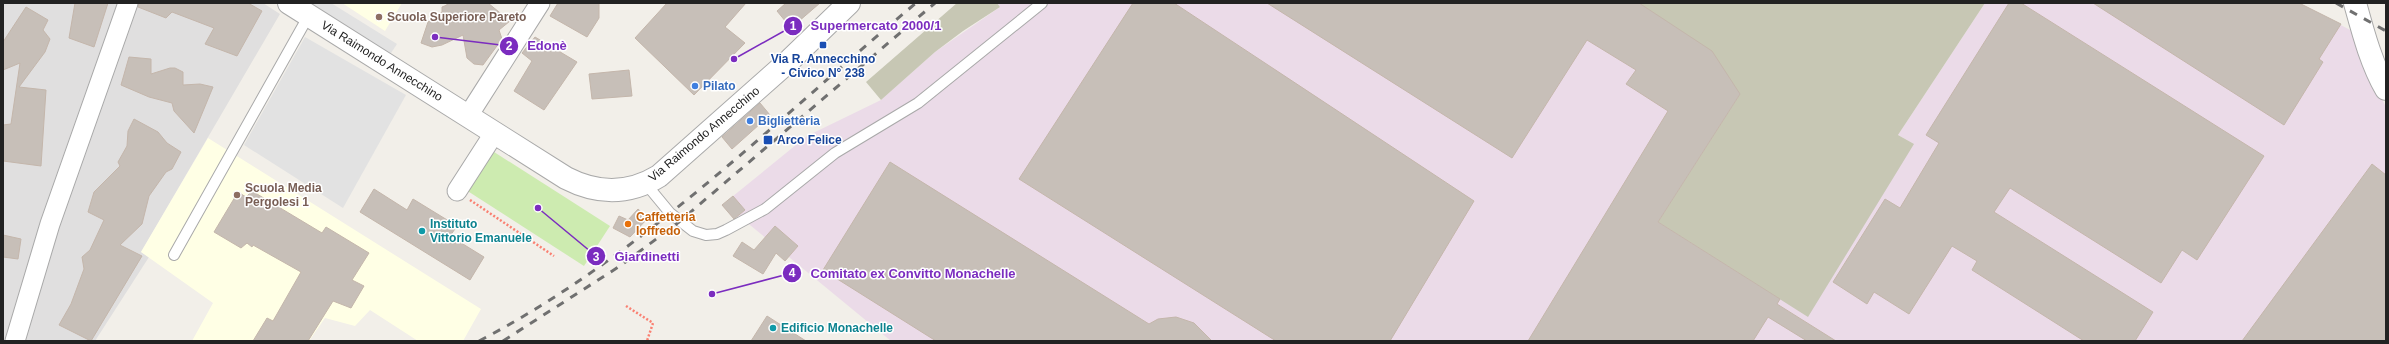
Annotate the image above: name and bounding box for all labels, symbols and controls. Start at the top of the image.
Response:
place label: Scuola Superiore Pareto [387,10,526,24]
marker: Scuola Superiore Pareto [374,12,384,22]
callout: Supermercato 2000/1 [783,13,949,38]
street label: Via Raimondo Annecchino [319,18,446,104]
text: Supermercato 2000/1 [811,18,941,33]
text: 1 [790,19,797,33]
callout: Edonè [499,33,575,58]
text: Edonè [527,38,567,53]
text: 2 [506,39,513,53]
marker: Via R. Annecchino - Civico N° 238 [818,40,828,50]
place label: Via R. Annecchino - Civico N° 238 [771,52,875,80]
place label: Pilato [703,79,736,93]
marker: Pilato [690,81,700,91]
street label: Via Raimondo Annecchino [646,83,763,185]
place label: Biglietteria [758,114,820,128]
marker: Biglietteria [745,116,755,126]
place label: Arco Felice [777,133,842,147]
marker: Arco Felice [762,134,774,146]
place label: Scuola Media Pergolesi 1 [245,181,322,209]
marker: Scuola Media Pergolesi 1 [232,190,242,200]
place label: Caffetteria Ioffredo [636,210,696,238]
place label: Instituto Vittorio Emanuele [430,217,532,245]
marker: Caffetteria Ioffredo [623,219,633,229]
marker: Instituto Vittorio Emanuele [417,226,427,236]
callout: Giardinetti [586,244,687,269]
text: Giardinetti [614,249,680,264]
text: 3 [593,250,600,264]
callout: Comitato ex Convitto Monachelle [782,261,1023,286]
text: 4 [789,266,796,280]
text: Comitato ex Convitto Monachelle [810,266,1016,281]
place label: Edificio Monachelle [781,321,893,335]
marker: Edificio Monachelle [768,323,778,333]

